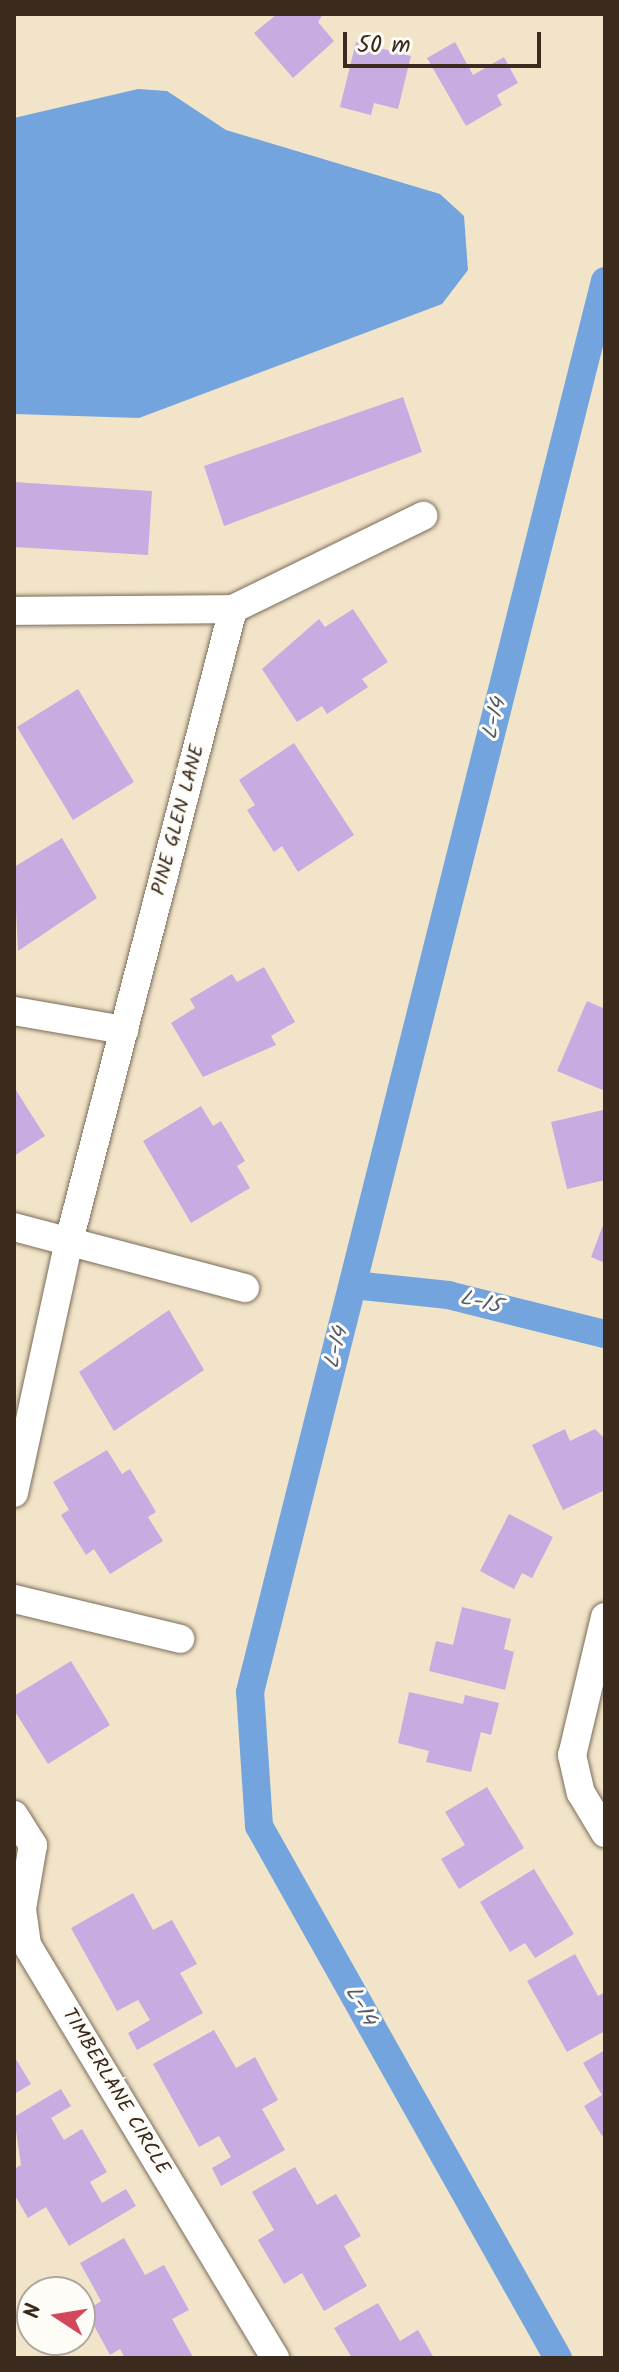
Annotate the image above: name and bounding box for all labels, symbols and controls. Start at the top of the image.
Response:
scale bar [347,16,545,66]
text: 50 m [357,26,411,65]
water label: L-14 [477,696,513,742]
street label: PINE GLEN LANE [147,742,211,898]
water label: L-15 [457,1285,503,1321]
water label: L-14 [319,1325,355,1371]
water label: L-14 [338,1982,382,2030]
street label: TIMBERLANE CIRCLE [56,2005,174,2179]
north arrow [16,2276,96,2356]
text: N [15,2301,53,2322]

